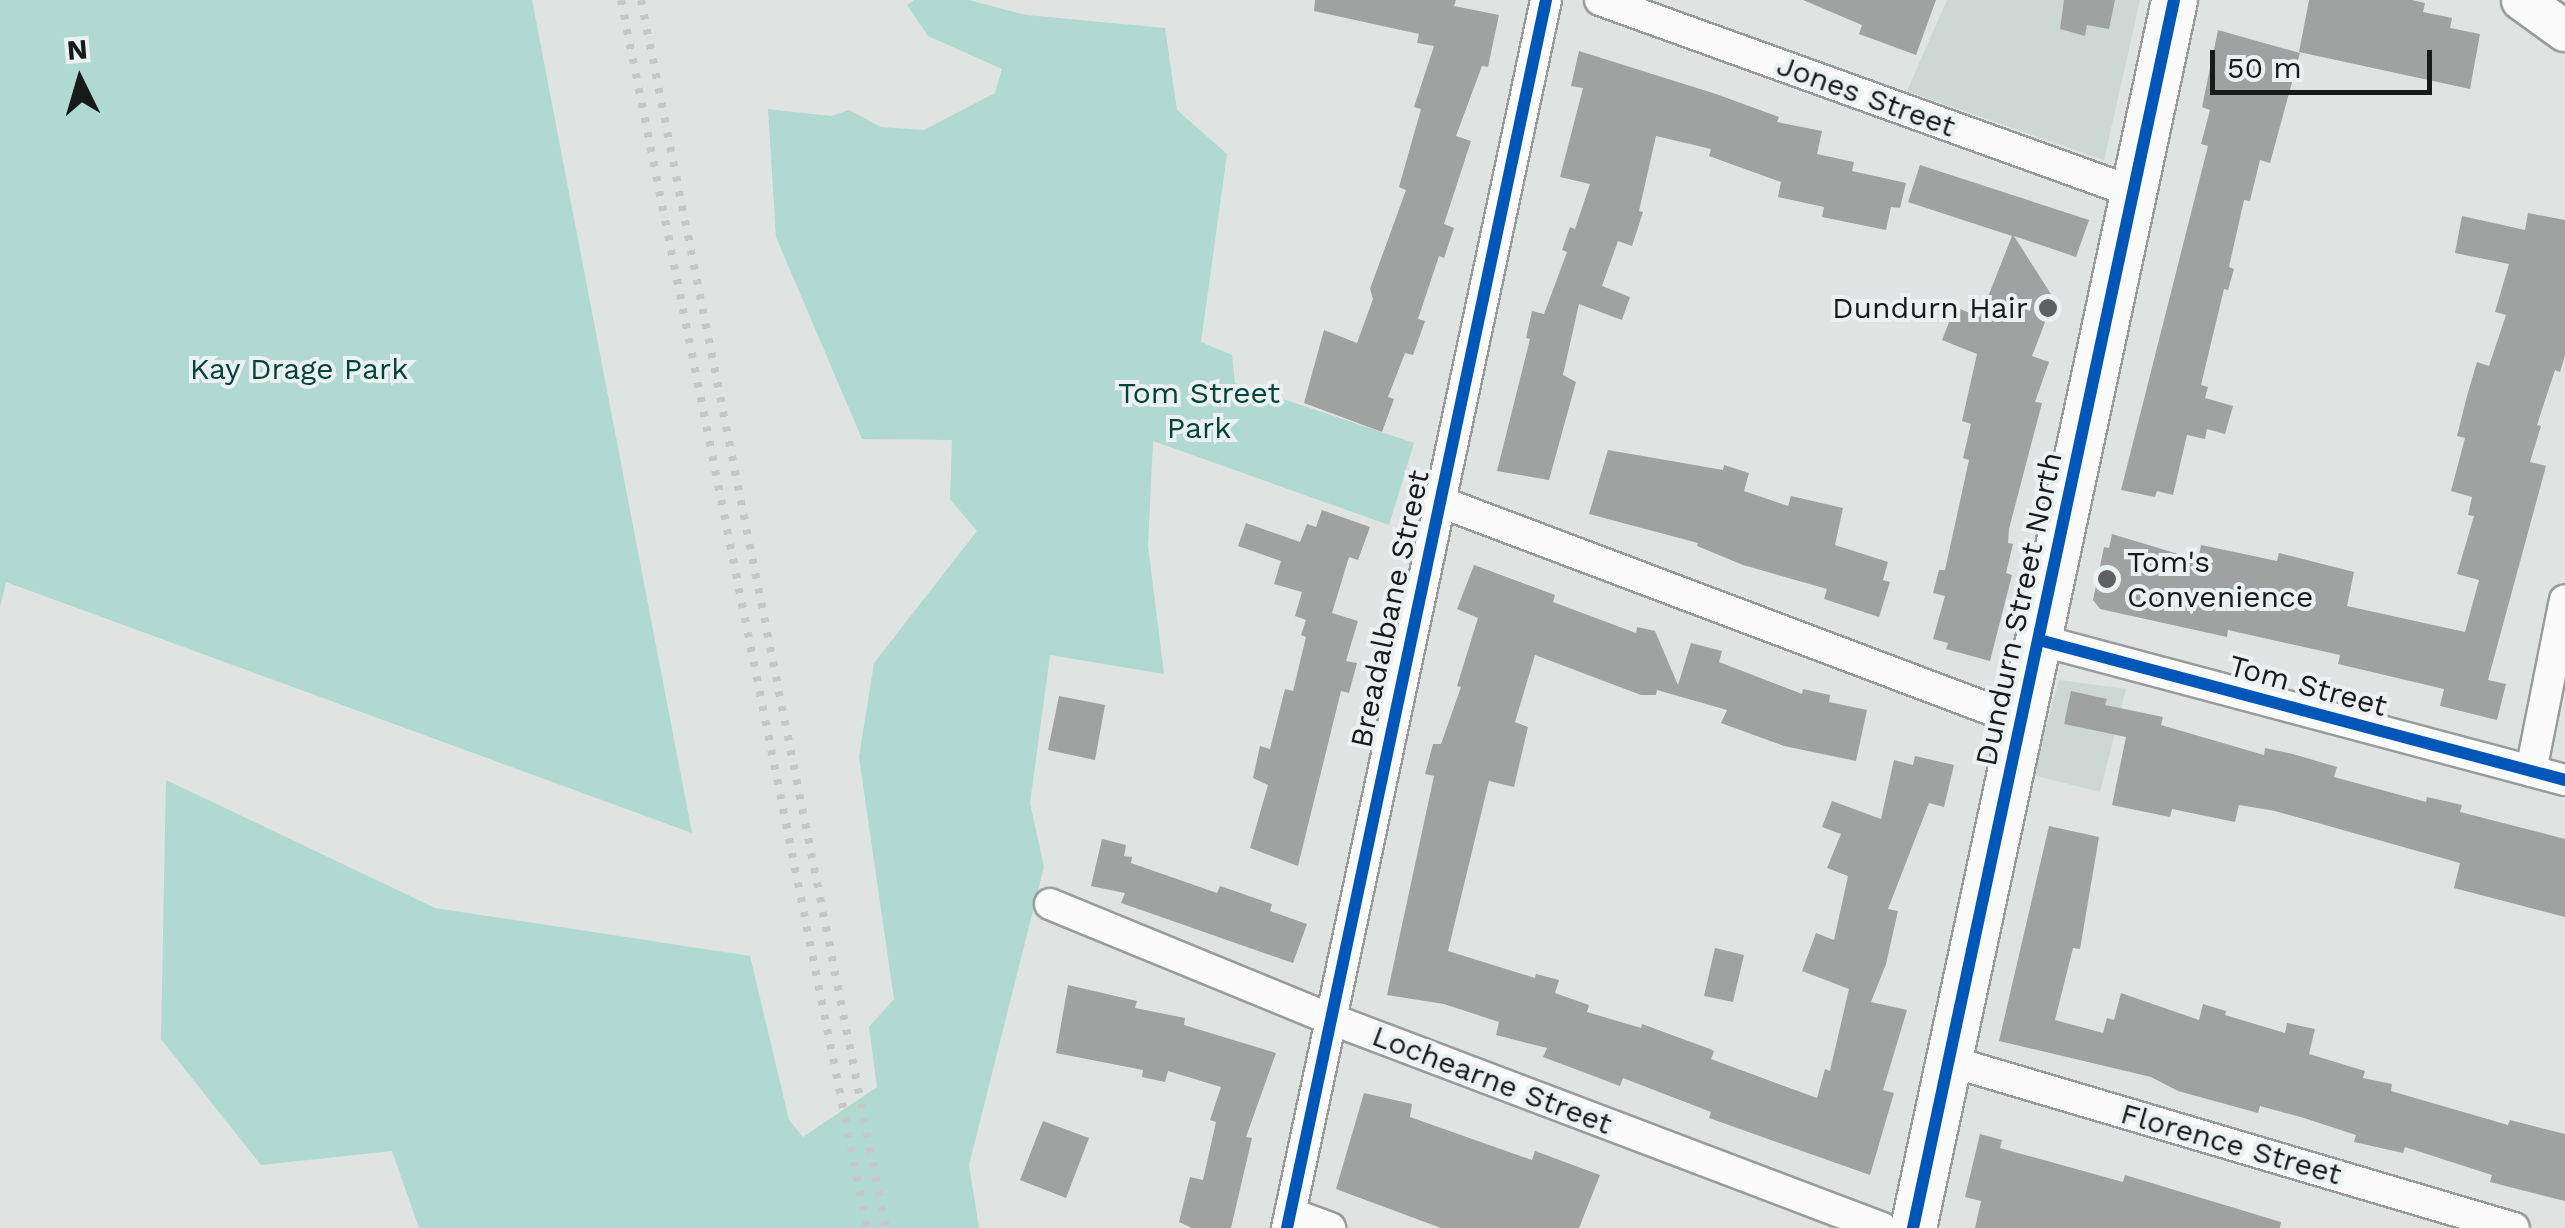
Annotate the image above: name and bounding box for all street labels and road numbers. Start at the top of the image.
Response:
street label: Jones Street [1772,47,1960,145]
street label: Dundurn Street North [1968,449,2070,769]
street label: Breadalbane Street [1343,467,1437,751]
street label: Tom Street [2225,648,2391,724]
street label: Lochearne Street [1367,1018,1617,1142]
street label: Florence Street [2117,1095,2345,1193]

